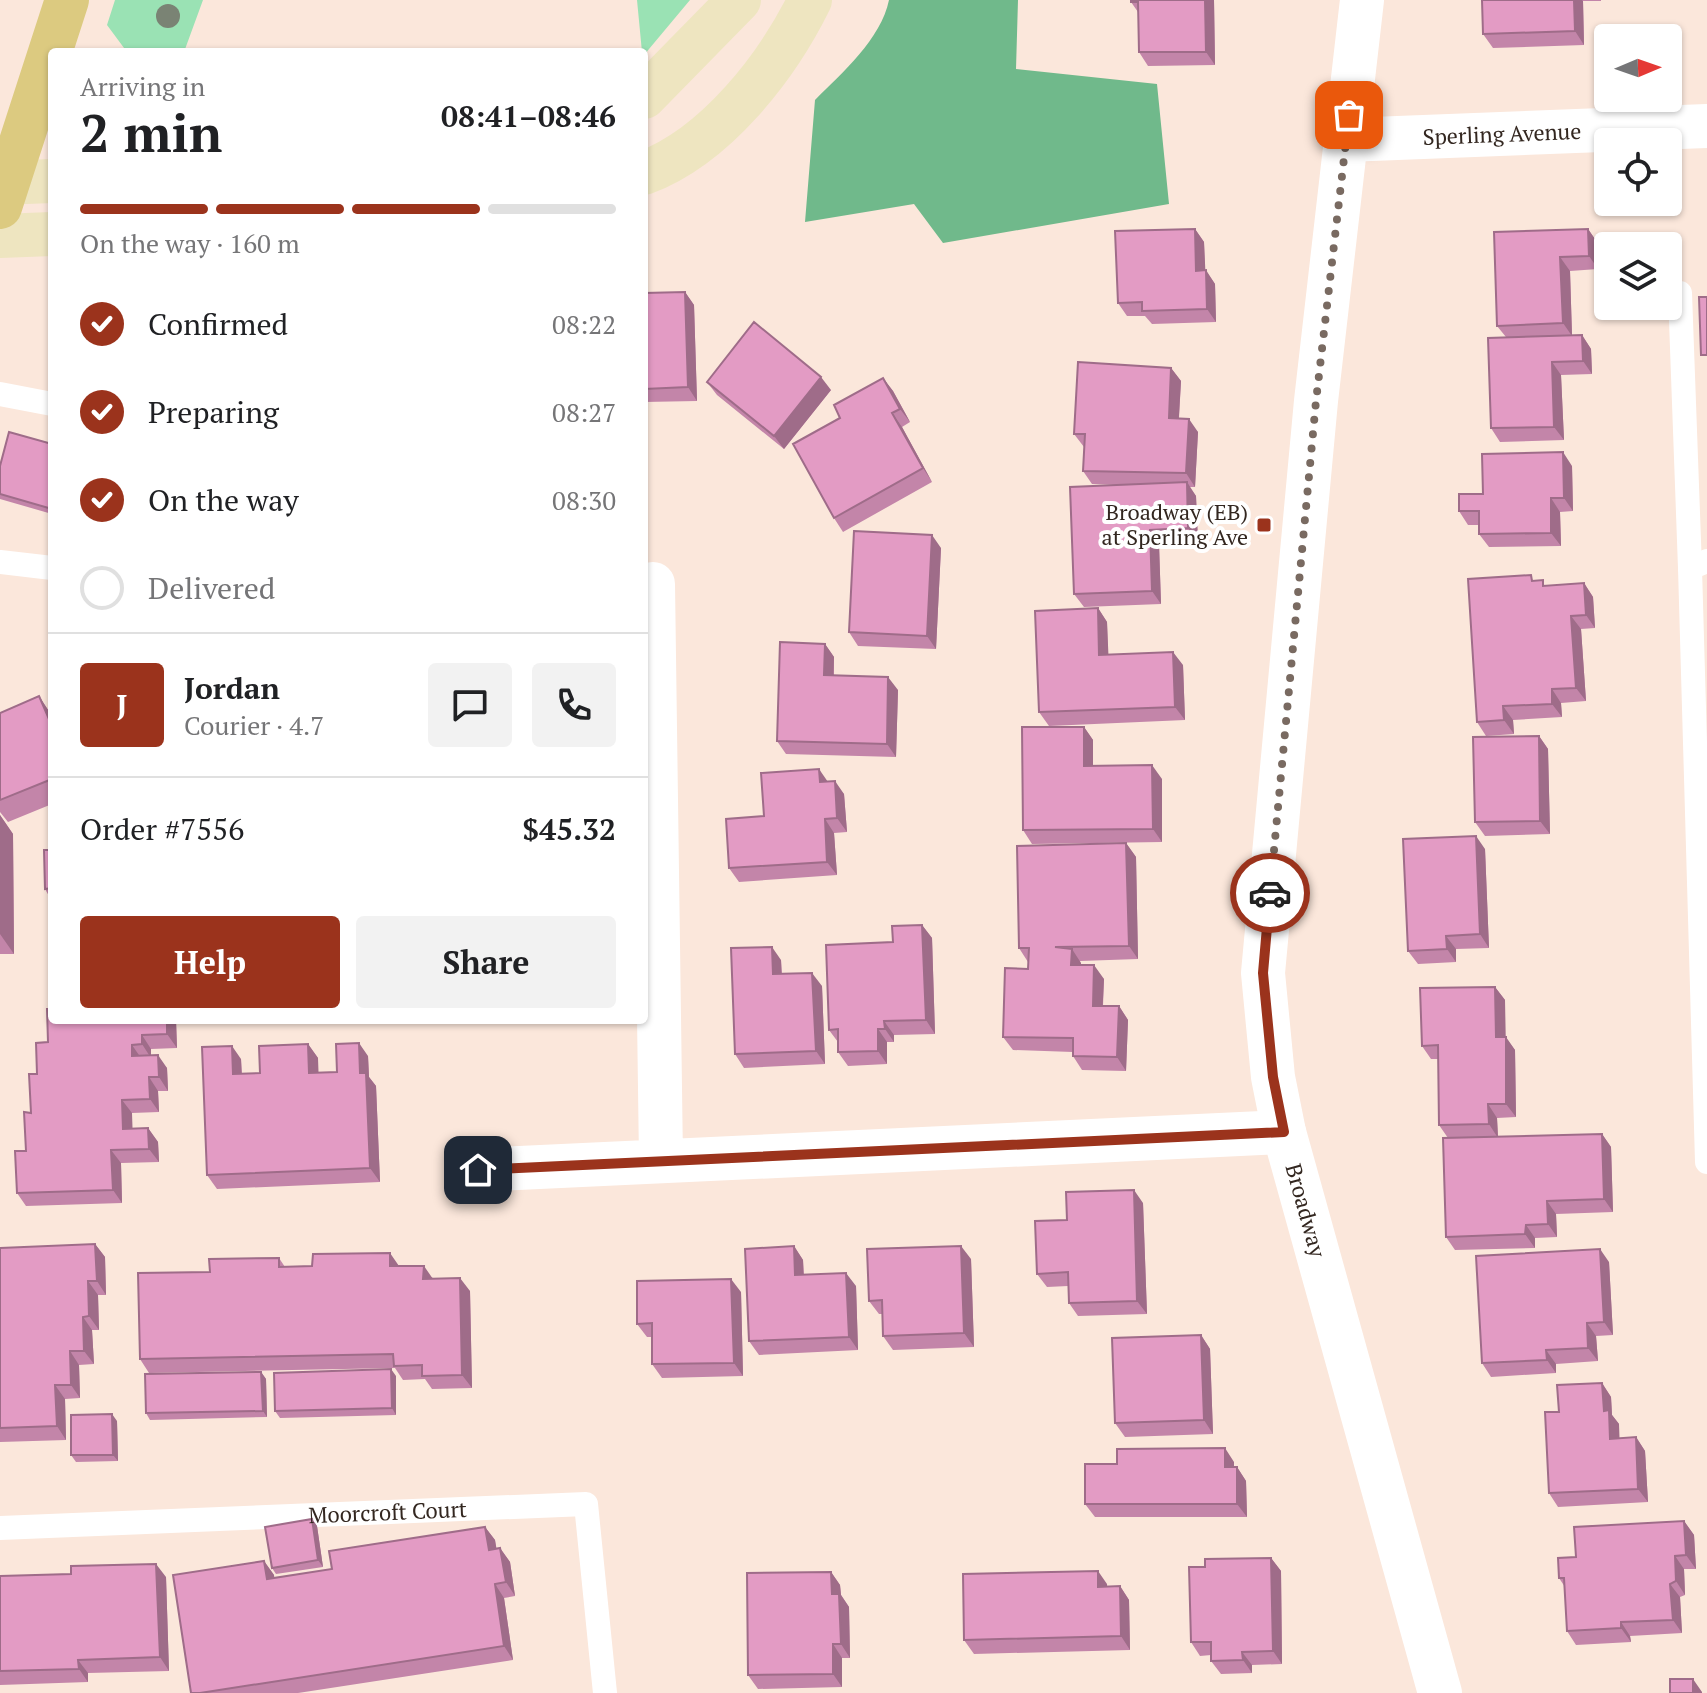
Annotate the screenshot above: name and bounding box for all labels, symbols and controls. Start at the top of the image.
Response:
north arrow [1594,24,1682,112]
map controls [1594,24,1682,320]
text: Arriving in [80,69,205,103]
pin [1315,81,1383,149]
icon: bag [1327,93,1371,137]
text: 08:41–08:46 [441,96,616,136]
text: 2 min [80,98,222,167]
street label: Sperling Avenue [1422,116,1582,151]
button: locate [1594,128,1682,216]
text: On the way · 160 m [80,226,300,260]
button: layers [1594,232,1682,320]
icon: check [80,302,124,346]
text: Confirmed [148,304,288,344]
text: 08:22 [552,307,616,341]
icon: check [80,390,124,434]
text: Preparing [148,392,279,432]
text: 08:27 [552,395,616,429]
icon: check [80,478,124,522]
text: On the way [148,480,299,520]
text: 08:30 [552,483,616,517]
place label: Broadway (EB) at Sperling Ave [1102,497,1248,551]
marker: Broadway (EB) at Sperling Ave [1255,516,1273,534]
text: Delivered [148,568,275,608]
button: chat [428,663,512,747]
button: phone [532,663,616,747]
text: Jordan [184,668,280,708]
text: J [117,685,127,725]
text: Courier · 4.7 [184,708,324,742]
text: Order #7556 [80,809,244,849]
text: $45.32 [522,809,616,849]
courier [1230,853,1310,933]
icon: car [1248,871,1292,915]
button: Help [80,916,340,1008]
button: Share [356,916,616,1008]
pin [444,1136,512,1204]
icon: home [456,1148,500,1192]
street label: Broadway [1279,1160,1333,1261]
street label: Moorcroft Court [308,1494,468,1529]

